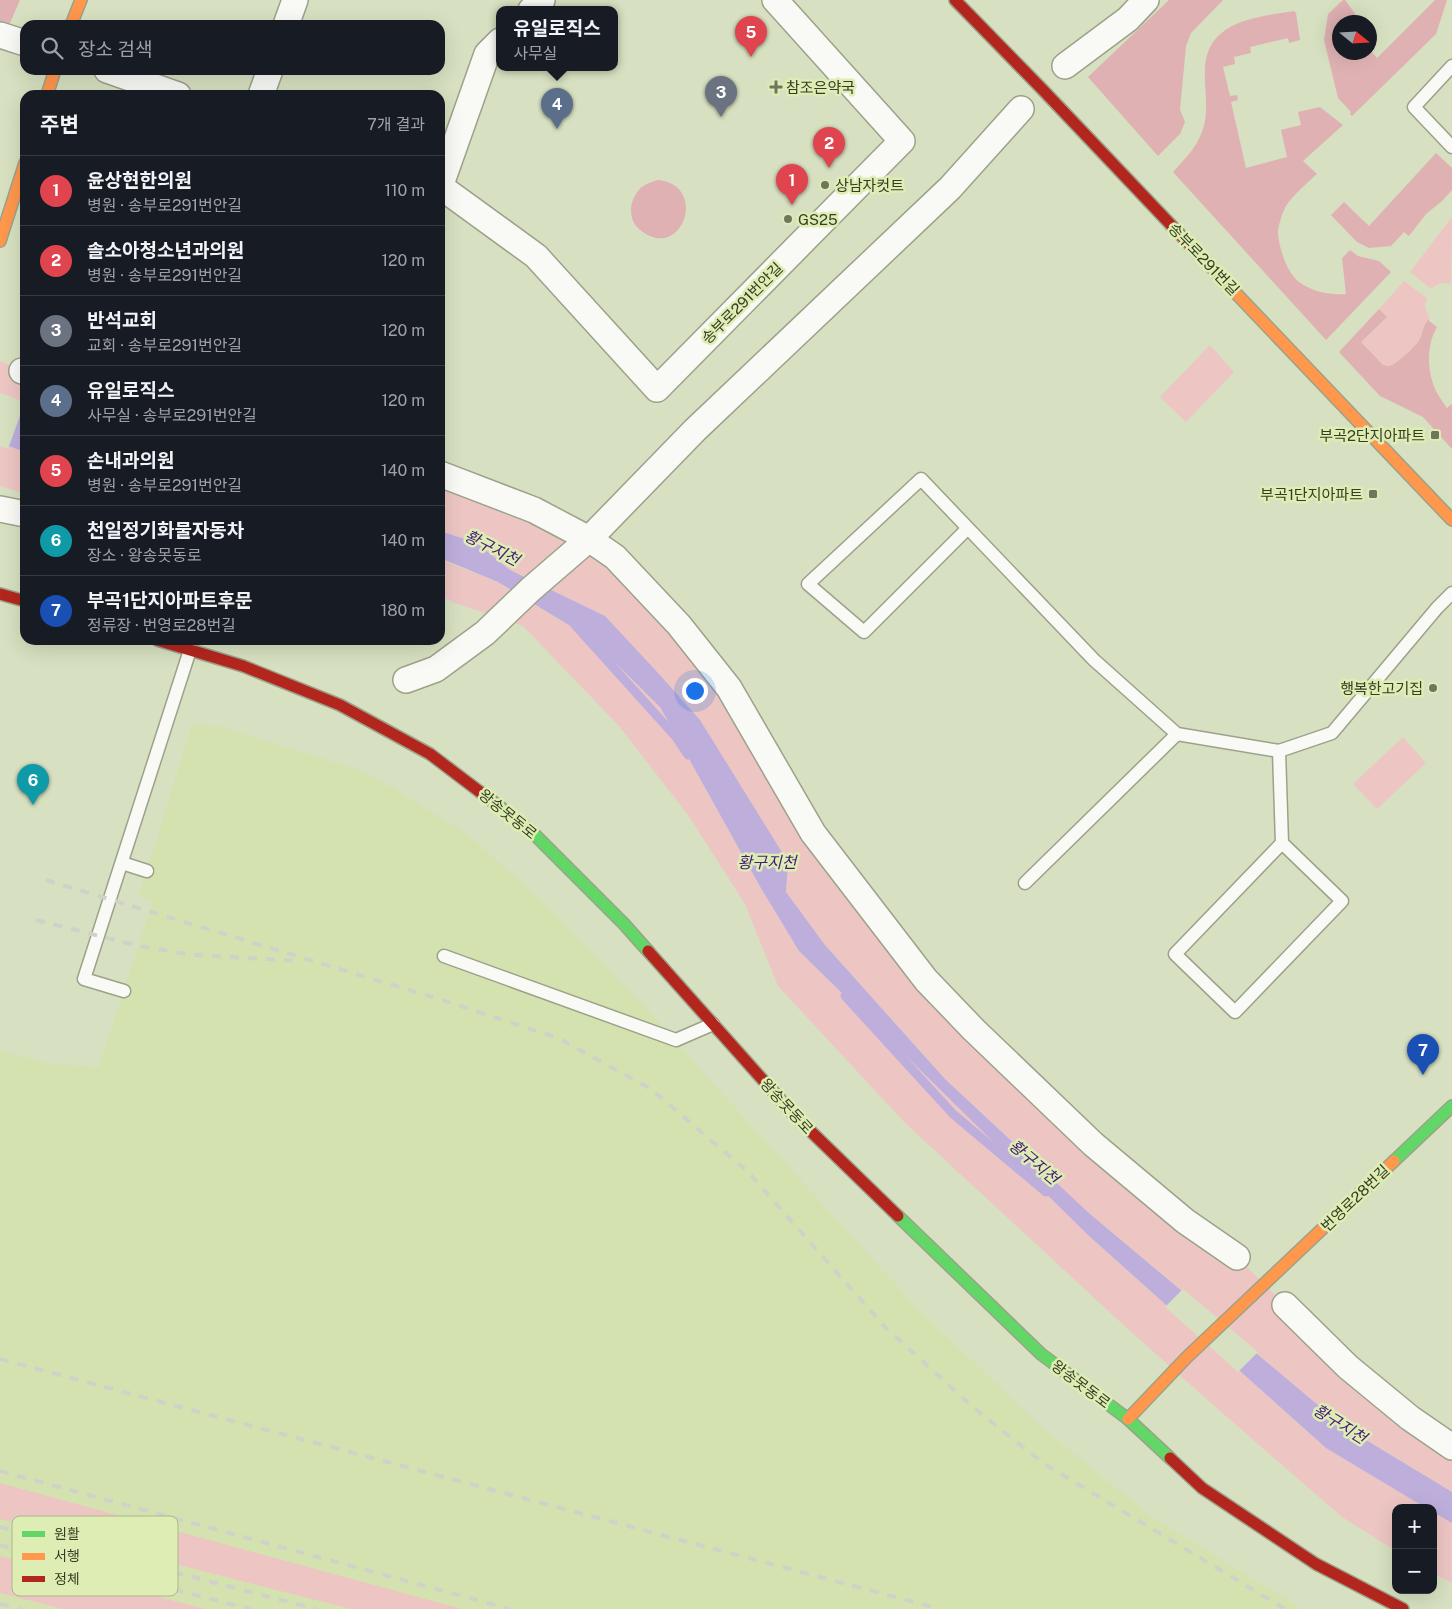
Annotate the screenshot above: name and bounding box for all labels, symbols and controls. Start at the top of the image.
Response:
popup [496,6,618,71]
north arrow [1332,15,1377,60]
pin: 5 [735,16,767,57]
text: 유일로직스 [513,17,601,39]
search box [20,20,445,75]
icon: search [38,34,66,62]
text: 장소 검색 [78,38,153,60]
text: 사무실 [513,44,557,63]
pin: 3 [705,76,737,117]
place label: 참조은약국 [786,79,855,96]
marker: 참조은약국 [770,81,782,93]
pin: 4 [541,88,573,129]
text: 주변 [40,112,79,137]
text: 7개 결과 [367,115,425,134]
pin: 2 [813,127,845,168]
pin: 1 [776,164,808,205]
text: 윤상현한의원 [87,169,192,191]
place label: 상남자컷트 [835,177,904,194]
marker: 상남자컷트 [819,179,831,191]
text: 1 [53,181,59,200]
text: 110 m [384,181,425,200]
text: 병원 · 송부로291번안길 [87,196,242,215]
place label: GS25 [798,211,838,228]
marker: GS25 [782,213,794,225]
street label: 송부로291번길 [1165,219,1243,299]
text: 솔소아청소년과의원 [87,239,244,261]
text: 2 [51,251,61,270]
text: 120 m [381,251,425,270]
street label: 송부로291번안길 [698,259,786,347]
text: 병원 · 송부로291번안길 [87,266,242,285]
text: 반석교회 [87,309,157,331]
text: 3 [51,321,61,340]
text: 120 m [381,321,425,340]
text: 교회 · 송부로291번안길 [87,336,242,355]
text: 유일로직스 [87,379,174,401]
text: 4 [51,391,61,410]
text: 120 m [381,391,425,410]
text: 사무실 · 송부로291번안길 [87,406,257,425]
place label: 부곡2단지아파트 [1319,427,1425,444]
marker: 부곡2단지아파트 [1429,429,1441,441]
text: 손내과의원 [87,449,174,471]
text: 5 [51,461,61,480]
text: 140 m [381,461,425,480]
text: 병원 · 송부로291번안길 [87,476,242,495]
place label: 부곡1단지아파트 [1260,486,1363,503]
marker: 부곡1단지아파트 [1367,488,1379,500]
text: 천일정기화물자동차 [87,519,244,541]
water label: 황구지천 [461,526,525,571]
text: 6 [51,531,61,550]
text: 140 m [381,531,425,550]
text: 장소 · 왕송못동로 [87,546,201,565]
text: 부곡1단지아파트후문 [87,589,252,611]
text: 7 [51,601,61,620]
text: 180 m [381,601,425,620]
text: 정류장 · 번영로28번길 [87,616,236,635]
your location [682,678,708,704]
place label: 행복한고기집 [1340,680,1423,697]
marker: 행복한고기집 [1427,682,1439,694]
pin: 6 [17,764,49,805]
street label: 왕송못동로 [476,786,540,842]
water label: 황구지천 [738,853,799,872]
pin: 7 [1407,1034,1439,1075]
street label: 왕송못동로 [757,1075,817,1137]
water label: 황구지천 [1005,1136,1064,1190]
street label: 번영로28번길 [1318,1161,1392,1235]
street label: 왕송못동로 [1048,1356,1114,1412]
water label: 황구지천 [1310,1400,1372,1449]
map controls [1392,1504,1437,1594]
button: + [1392,1504,1437,1549]
legend [12,1516,178,1596]
text: 원활 [54,1526,80,1542]
text: 서행 [54,1548,80,1564]
button: − [1392,1549,1437,1594]
text: 정체 [54,1571,80,1587]

